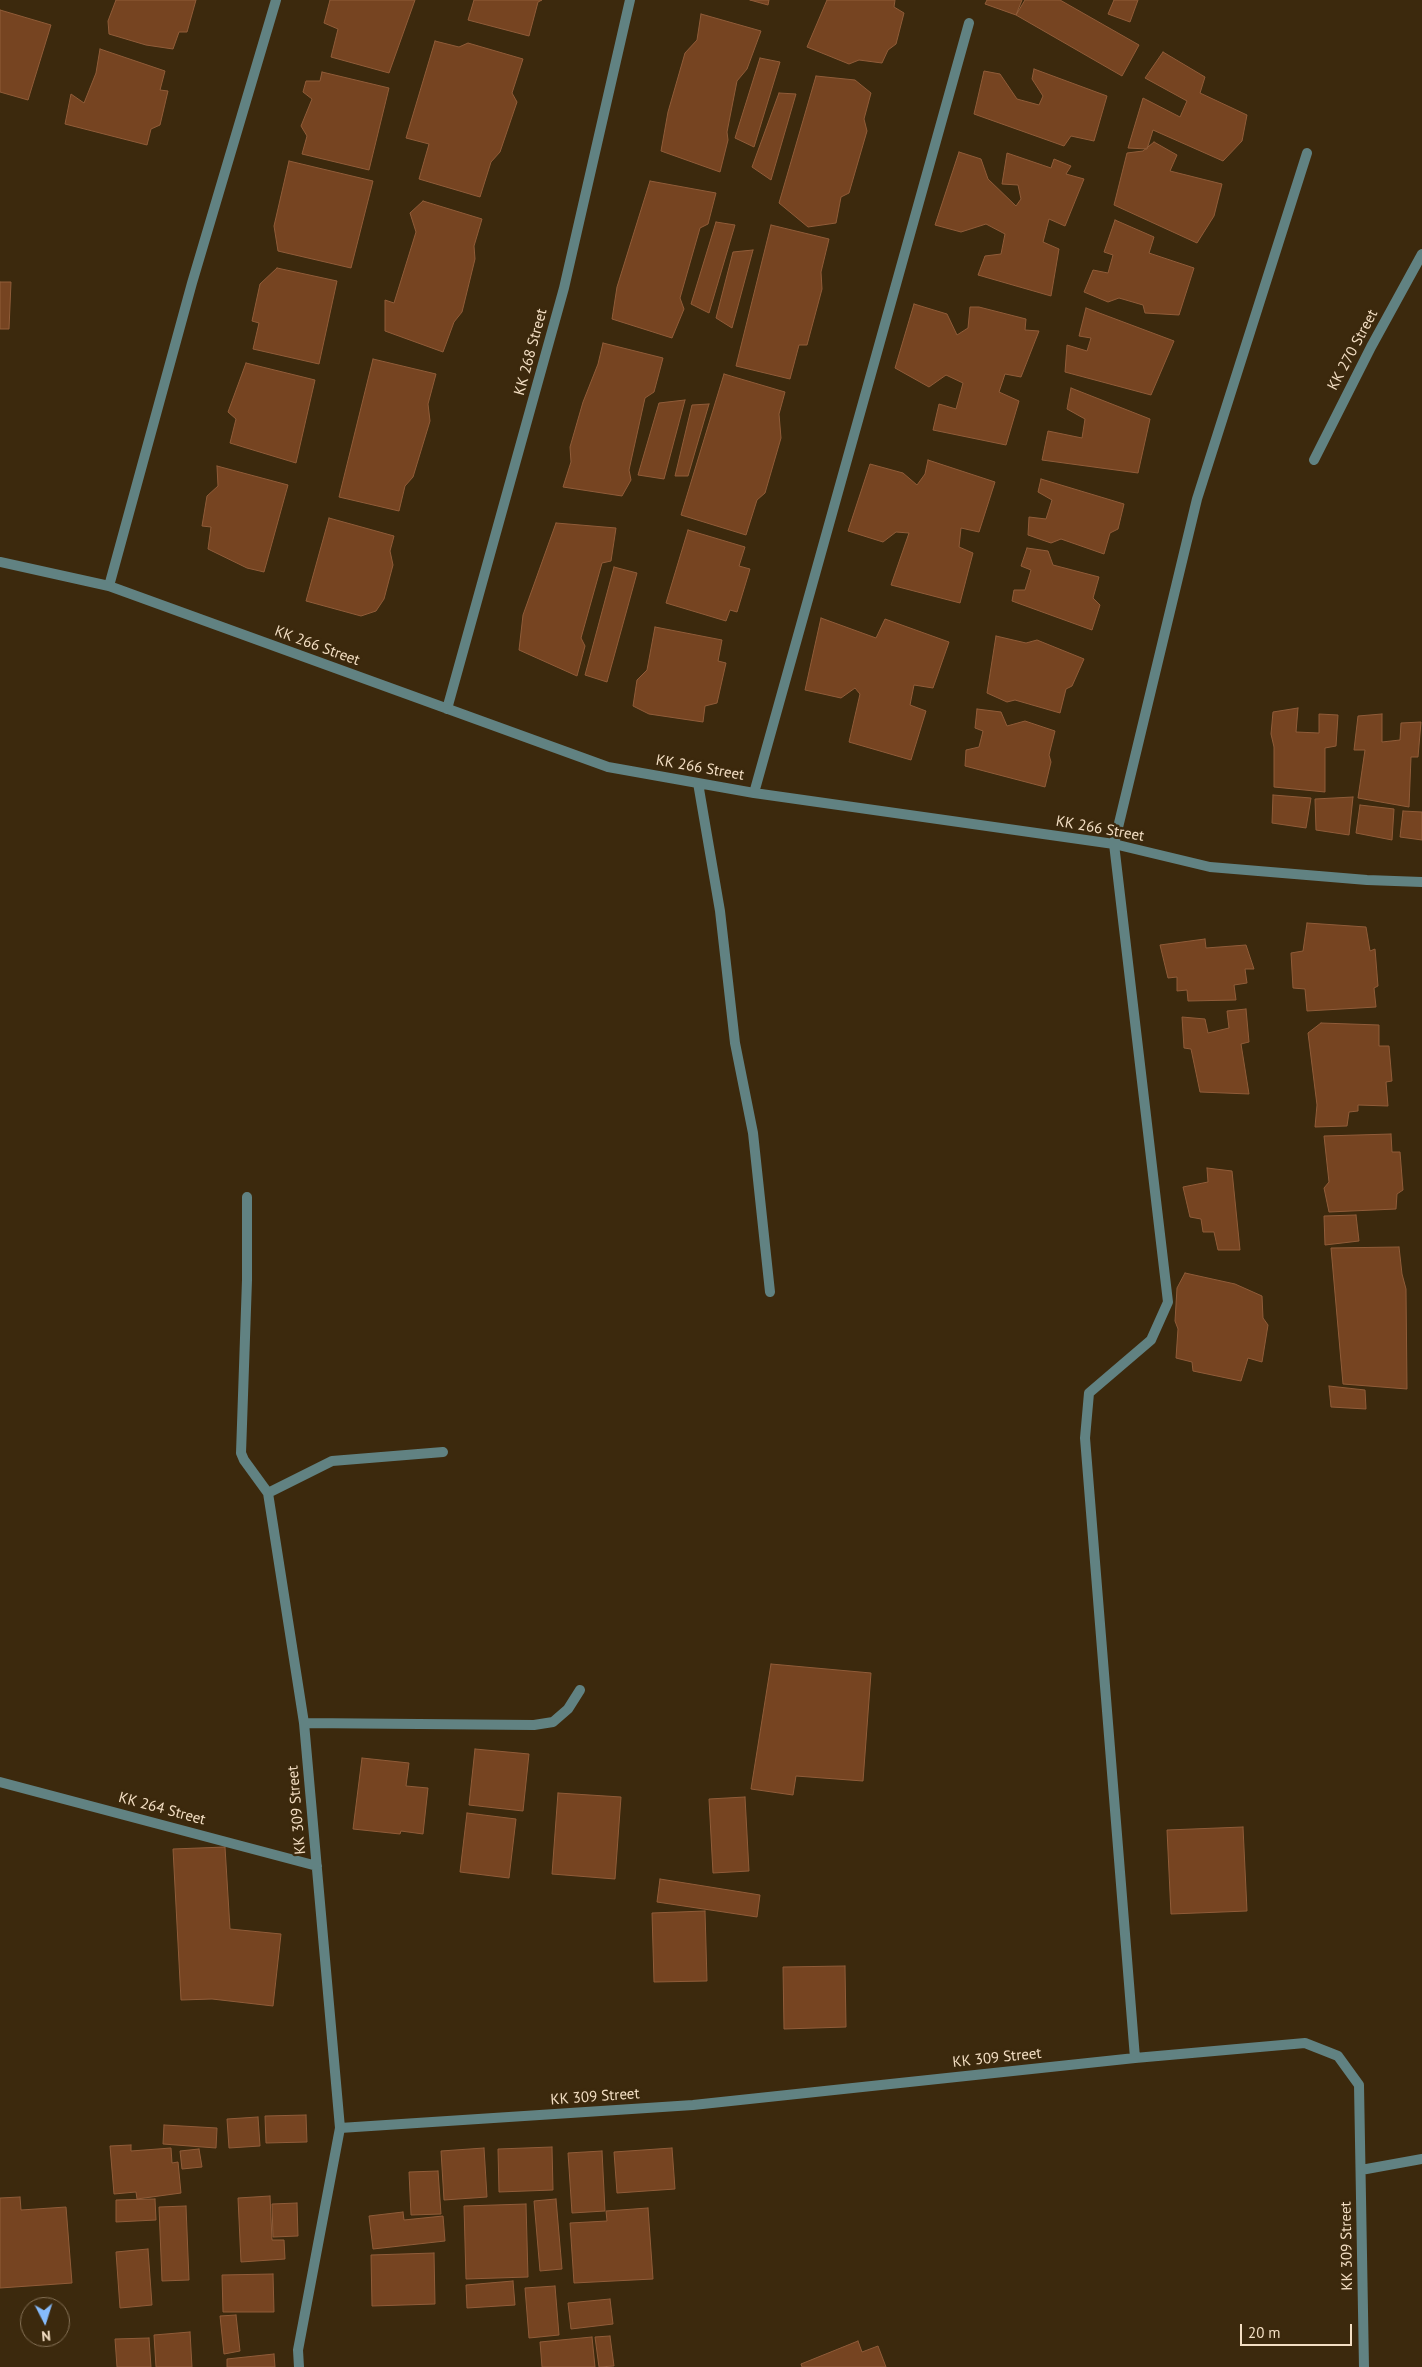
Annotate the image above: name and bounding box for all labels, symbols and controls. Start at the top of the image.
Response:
street label: KK 270 Street [1324,306,1382,394]
street label: KK 268 Street [511,307,551,397]
street label: KK 266 Street [272,622,362,670]
street label: KK 266 Street [655,751,745,785]
street label: KK 266 Street [1055,812,1145,846]
street label: KK 309 Street [284,1765,310,1855]
street label: KK 264 Street [117,1789,207,1829]
street label: KK 309 Street [952,2044,1042,2072]
street label: KK 309 Street [550,2085,640,2109]
street label: KK 309 Street [1337,2201,1357,2291]
north arrow [20,2297,70,2347]
scale bar [1242,2314,1354,2346]
text: 20 m [1248,2323,1281,2342]
text: N [41,2327,52,2345]

